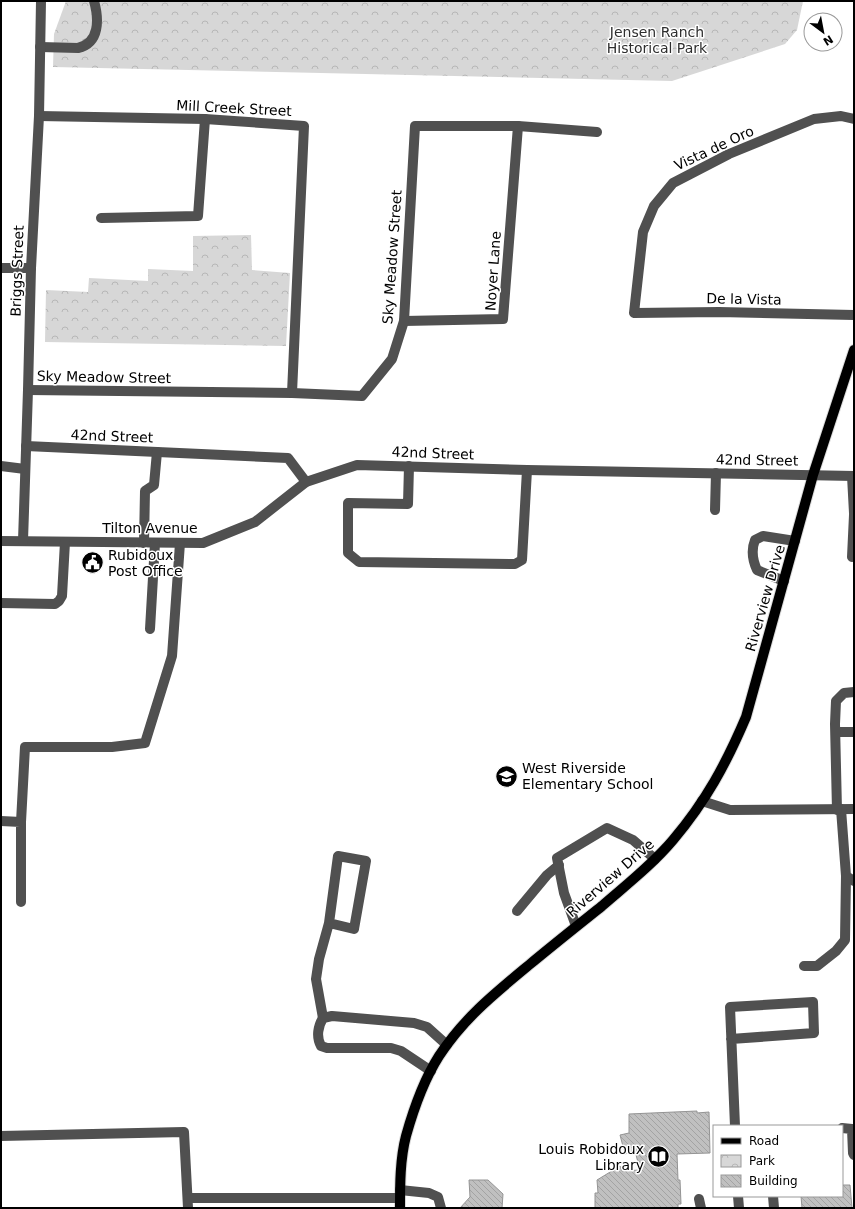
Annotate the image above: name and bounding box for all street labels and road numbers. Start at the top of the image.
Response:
street label: Mill Creek Street [176,97,293,119]
street label: Vista de Oro [672,123,756,173]
street label: Sky Meadow Street [379,189,405,325]
street label: Briggs Street [7,225,27,317]
street label: Noyer Lane [482,231,504,311]
street label: De la Vista [706,290,782,308]
street label: Sky Meadow Street [37,368,172,386]
street label: 42nd Street [70,427,154,445]
street label: 42nd Street [391,444,475,462]
street label: 42nd Street [716,451,799,469]
street label: Tilton Avenue [101,520,198,536]
street label: Riverview Drive [742,543,788,653]
street label: Riverview Drive [563,836,657,920]

